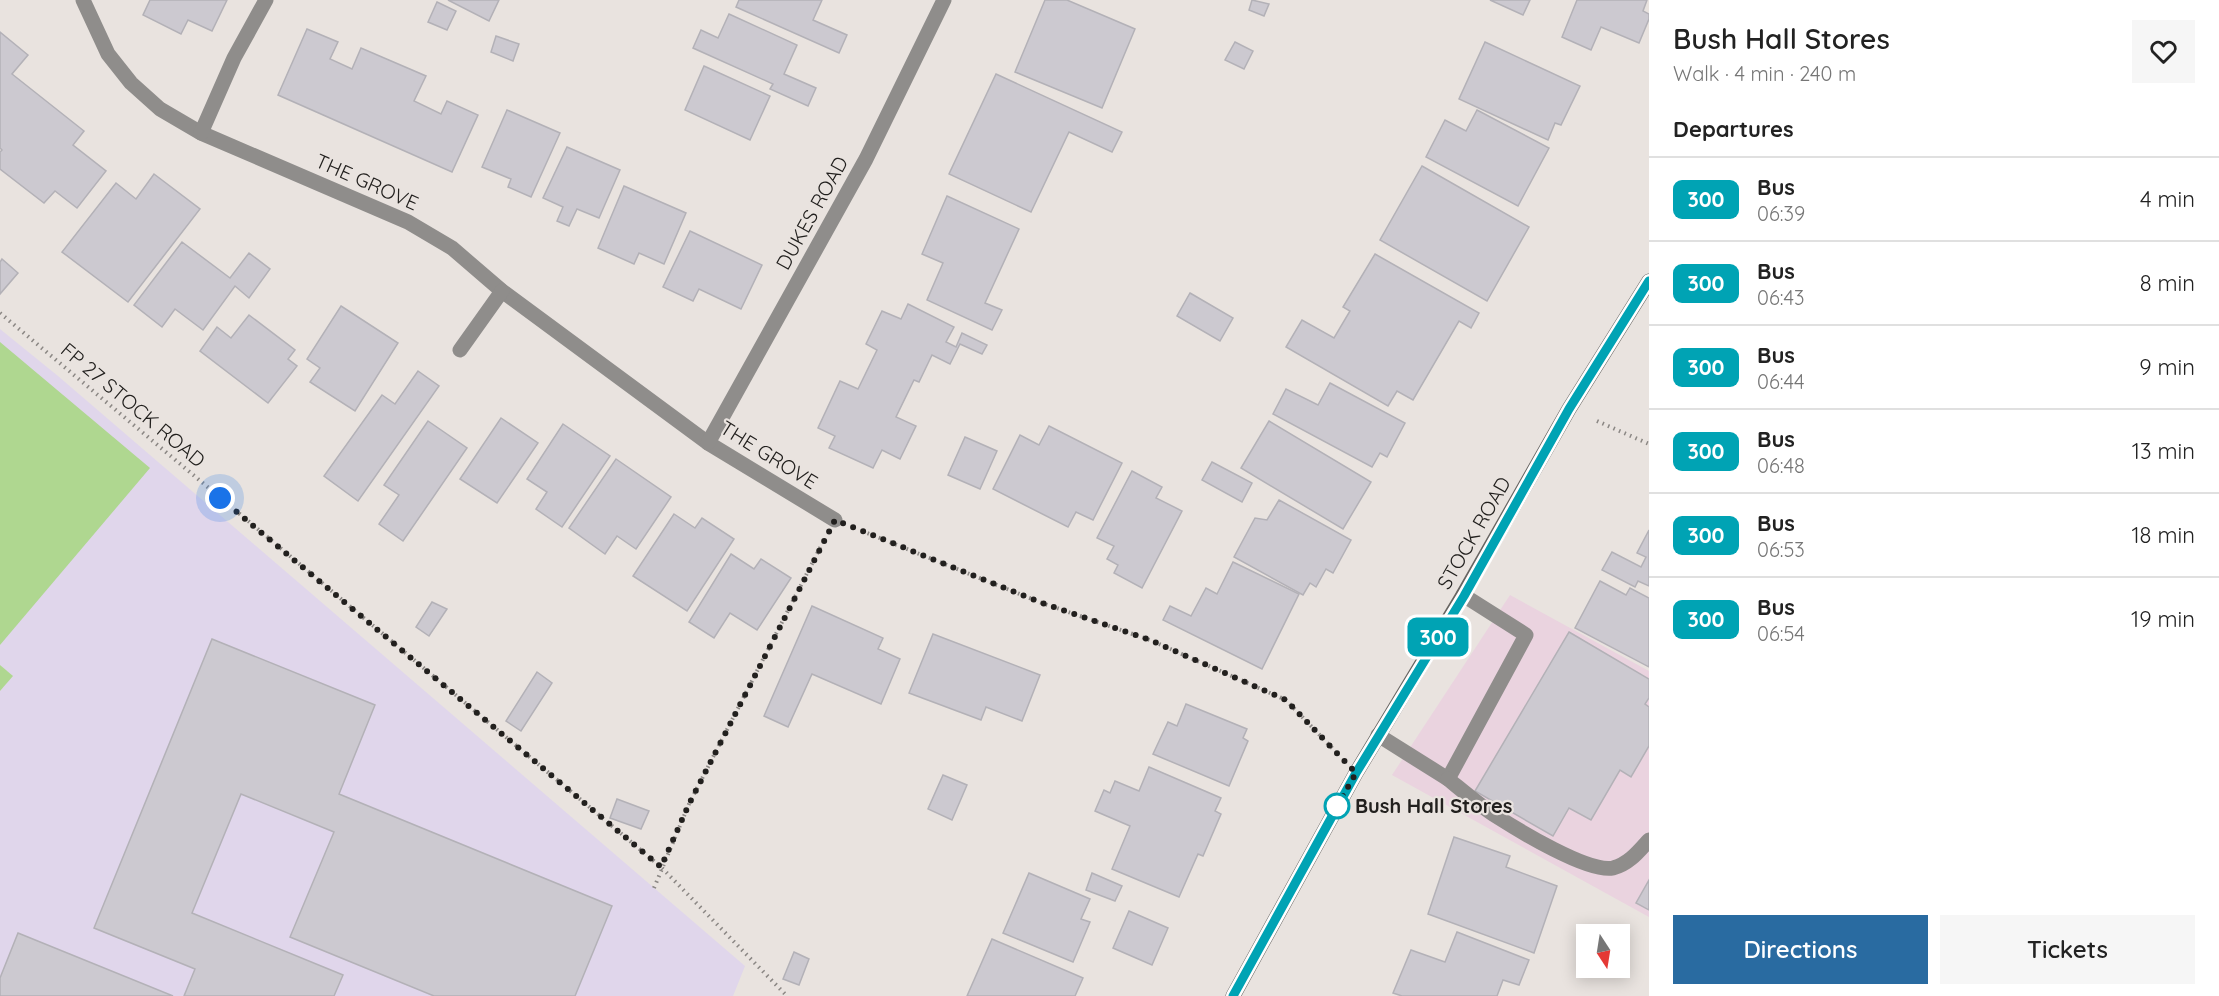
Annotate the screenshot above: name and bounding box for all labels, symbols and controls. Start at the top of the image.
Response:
button: heart [2132,20,2195,83]
text: Bush Hall Stores [1673,21,1890,56]
text: Walk · 4 min · 240 m [1673,61,1856,86]
text: Departures [1673,115,1794,143]
street label: THE GROVE [312,148,423,215]
street label: DUKES ROAD [770,152,853,274]
text: Bus [1757,173,1795,201]
text: 4 min [2140,185,2195,213]
text: 300 [1687,186,1725,212]
text: 06:39 [1757,201,1805,226]
text: Bus [1757,257,1795,285]
text: 8 min [2140,269,2195,297]
text: 300 [1687,270,1725,296]
text: 06:43 [1757,285,1804,310]
street label: FP 27 STOCK ROAD [56,337,211,472]
text: Bus [1757,341,1795,369]
text: 9 min [2139,353,2195,381]
text: 300 [1687,354,1725,380]
text: 06:44 [1757,369,1804,394]
street label: THE GROVE [716,415,823,494]
text: Bus [1757,425,1795,453]
text: 13 min [2132,437,2195,465]
text: 300 [1687,438,1725,464]
text: 06:48 [1757,453,1805,478]
street label: STOCK ROAD [1431,472,1516,594]
your location [205,483,235,513]
text: Bus [1757,509,1795,537]
text: 18 min [2131,521,2195,549]
text: 300 [1687,522,1725,548]
text: 06:53 [1757,537,1805,562]
text: Bus [1757,593,1795,621]
text: 19 min [2131,605,2195,633]
text: 300 [1687,606,1725,632]
line badge: 300 [1404,618,1472,656]
text: 06:54 [1757,621,1805,646]
text: 300 [1419,624,1457,650]
marker: Bush Hall Stores [1324,793,1350,819]
place label: Bush Hall Stores [1355,793,1512,818]
button: Directions [1673,915,1928,984]
button: Tickets [1940,915,2195,984]
north arrow [1576,924,1630,978]
map controls [1576,924,1630,978]

